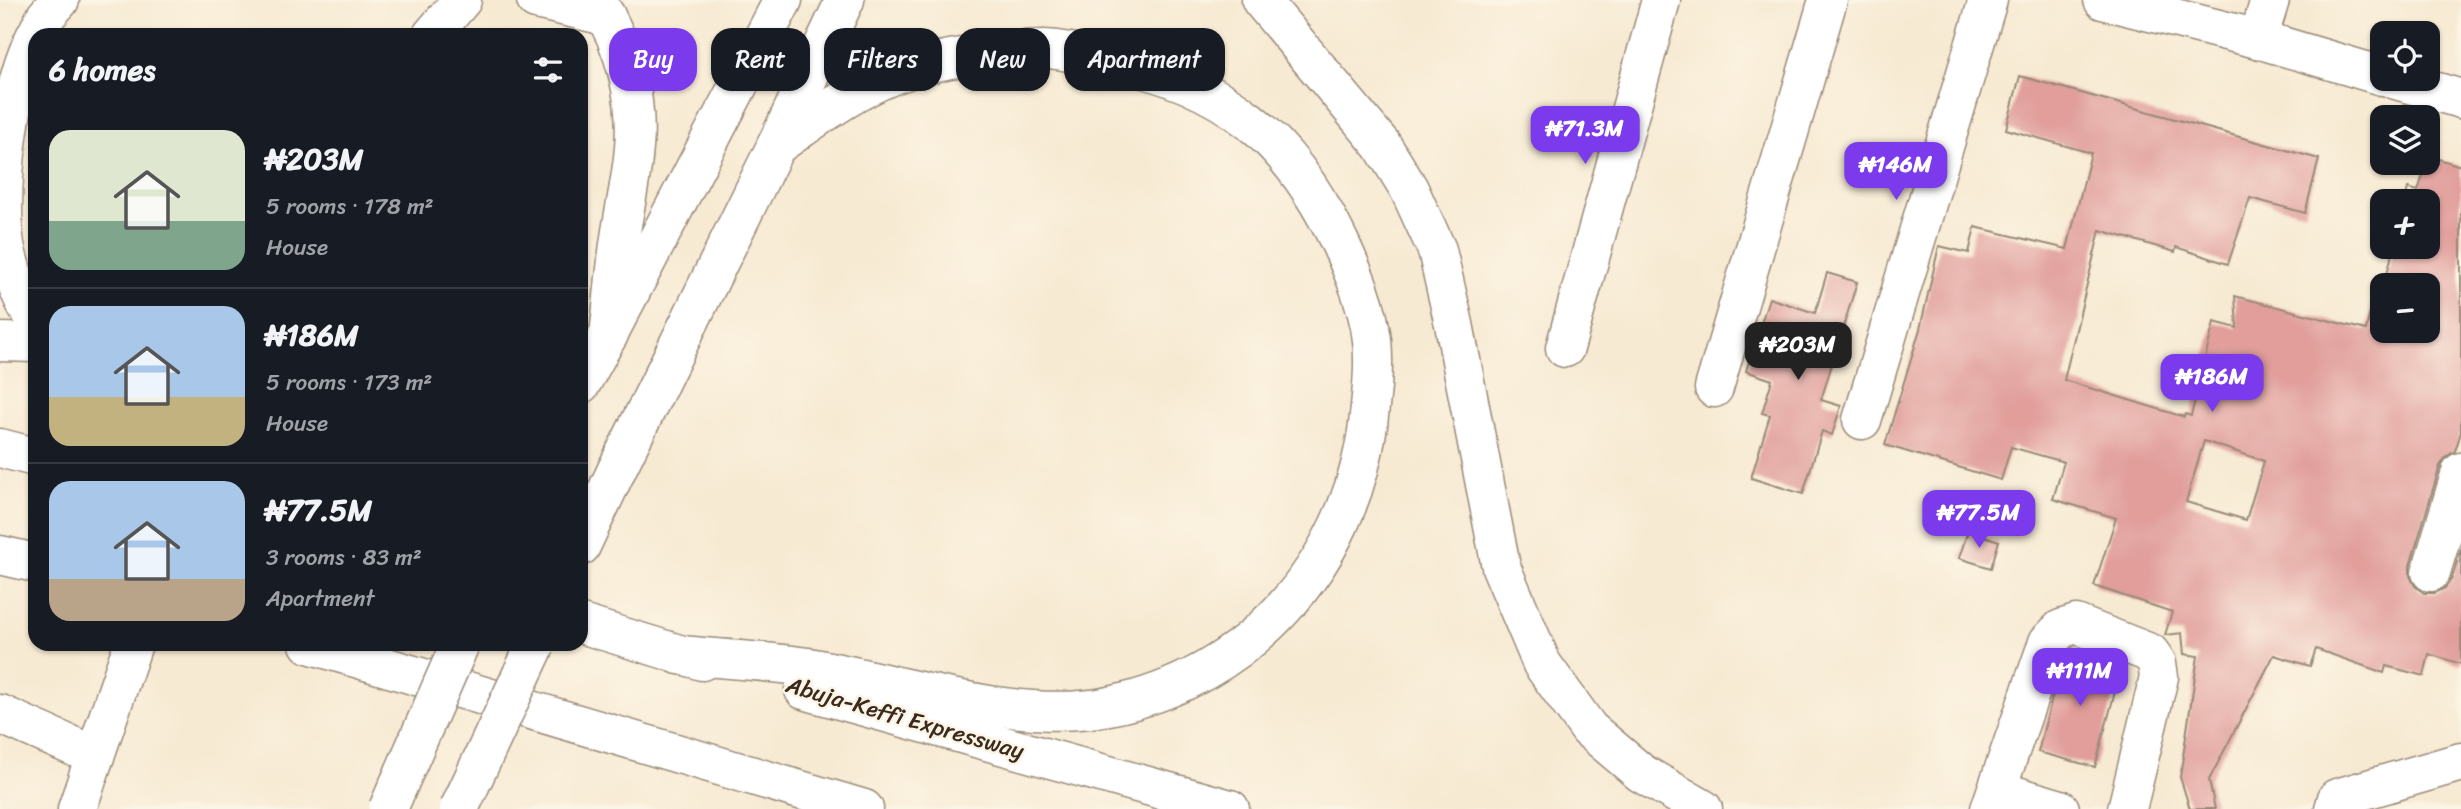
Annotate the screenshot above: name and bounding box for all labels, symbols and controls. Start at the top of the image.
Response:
map controls [2370,21,2440,343]
button: locate [2370,21,2440,91]
chip: Buy [609,28,697,91]
chip: Rent [711,28,810,91]
chip: Filters [824,28,942,91]
chip: New [956,28,1050,91]
chip: Apartment [1064,28,1225,91]
text: 6 homes [49,43,156,97]
icon: filters [529,51,567,89]
button: layers [2370,105,2440,175]
pin: ₦71.3M [1528,106,1642,166]
text: ₦71.3M [1547,108,1623,149]
text: ₦203M [266,132,363,186]
pin: ₦146M [1847,142,1945,202]
text: ₦146M [1860,144,1932,185]
icon: home [105,158,189,242]
text: 5 rooms · 178 m² [266,186,434,227]
button: + [2370,189,2440,259]
text: House [266,227,328,268]
button: − [2370,273,2440,343]
text: ₦186M [266,308,358,362]
pin: ₦203M [1749,322,1847,382]
text: ₦203M [1761,324,1835,365]
icon: home [105,334,189,418]
pin: ₦186M [2163,354,2261,414]
text: ₦186M [2177,356,2247,397]
text: 5 rooms · 173 m² [266,362,432,403]
text: House [266,403,328,444]
text: ₦77.5M [266,483,372,537]
pin: ₦77.5M [1922,490,2036,550]
text: ₦77.5M [1938,492,2020,533]
icon: home [105,509,189,593]
text: 3 rooms · 83 m² [266,537,422,578]
text: Apartment [266,578,375,619]
pin: ₦111M [2031,648,2129,708]
text: ₦111M [2048,650,2112,691]
street label: Abuja-Keffi Expressway [780,664,1029,772]

